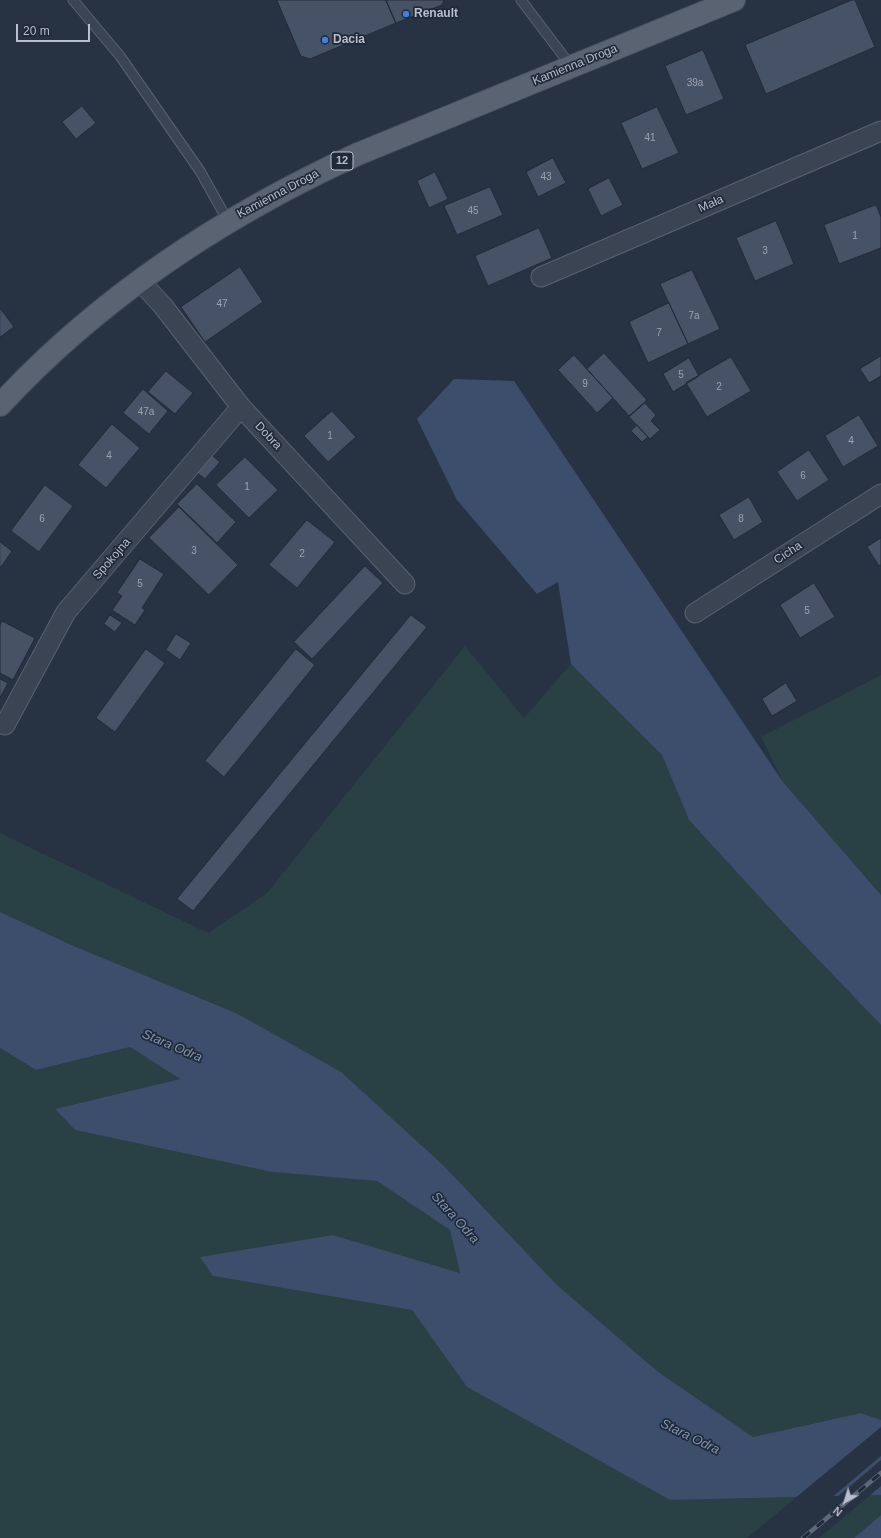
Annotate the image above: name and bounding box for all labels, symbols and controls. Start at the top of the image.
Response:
place label: Renault [414,7,458,21]
marker: Renault [401,9,411,19]
scale bar [18,16,92,42]
text: 20 m [23,24,50,38]
place label: Dacia [333,33,365,47]
marker: Dacia [320,35,330,45]
street label: Kamienna Droga [531,41,619,89]
house number: 39a [687,77,703,89]
house number: 41 [644,132,656,144]
road number: 12 [331,152,353,170]
street label: Kamienna Droga [235,167,321,221]
house number: 43 [540,171,552,183]
street label: Mała [696,192,726,216]
house number: 45 [467,205,479,217]
house number: 1 [852,230,858,242]
house number: 3 [762,245,768,257]
house number: 47 [216,298,228,310]
house number: 7a [688,310,700,322]
house number: 7 [656,327,662,339]
house number: 5 [678,369,684,381]
house number: 9 [582,378,588,390]
house number: 2 [716,381,722,393]
house number: 47a [138,406,154,418]
street label: Dobra [252,419,284,453]
house number: 1 [327,430,333,442]
house number: 4 [848,435,854,447]
house number: 4 [106,450,112,462]
house number: 6 [800,470,806,482]
house number: 1 [244,481,250,493]
house number: 6 [39,513,45,525]
house number: 8 [738,513,744,525]
street label: Spokojna [90,535,134,583]
street label: Cicha [771,539,805,567]
house number: 3 [191,545,197,557]
house number: 2 [299,548,305,560]
house number: 5 [137,578,143,590]
house number: 5 [804,605,810,617]
water label: Stara Odra [140,1026,204,1066]
water label: Stara Odra [428,1189,482,1247]
water label: Stara Odra [658,1416,722,1458]
north arrow [825,1482,865,1522]
text: N [831,1504,844,1519]

